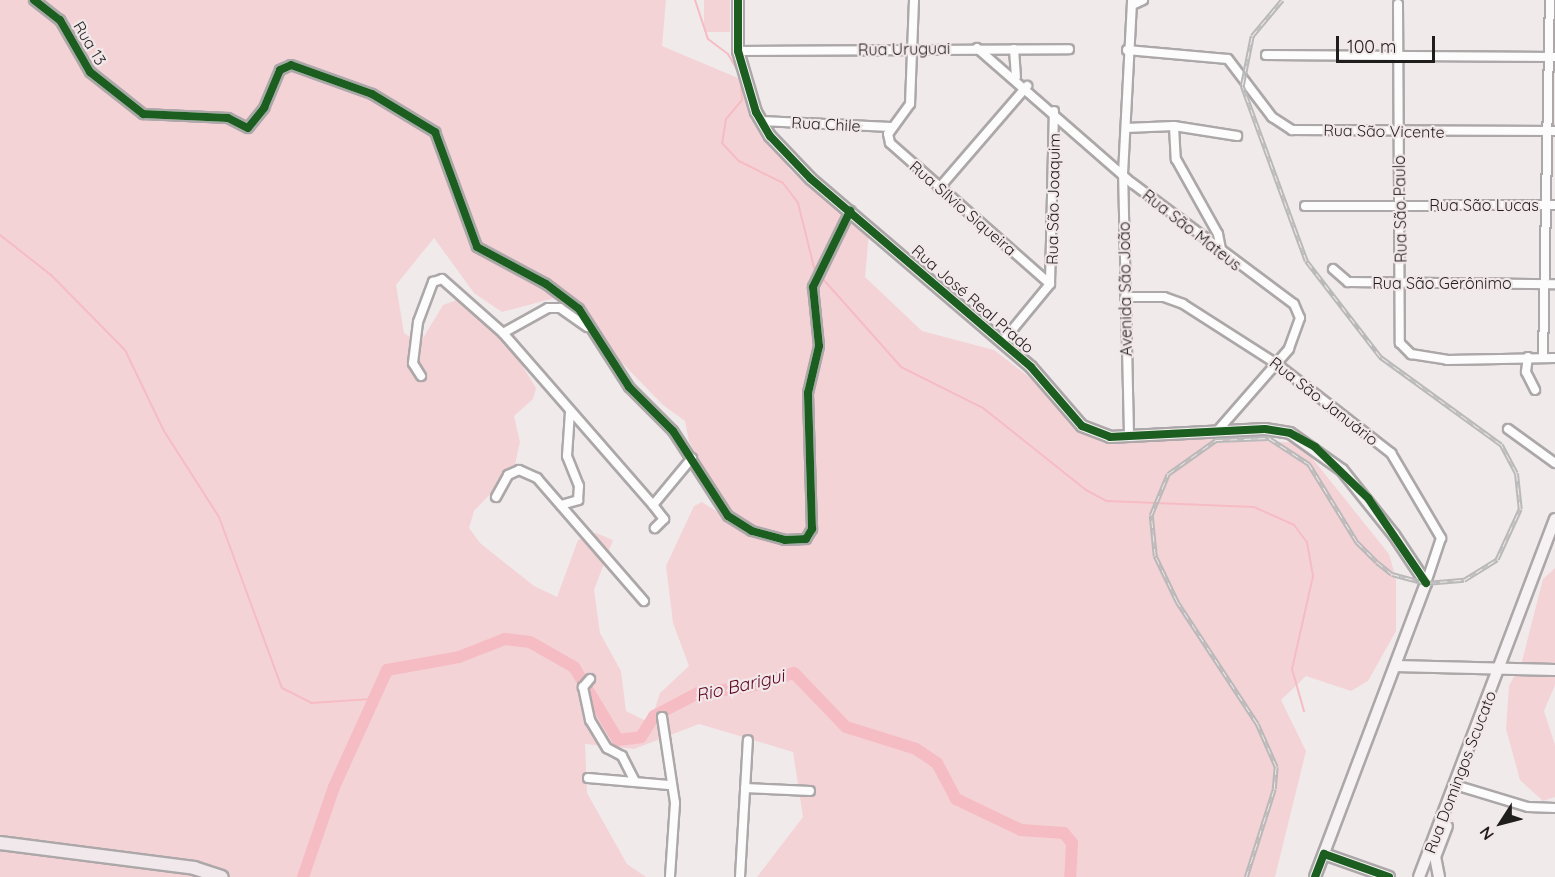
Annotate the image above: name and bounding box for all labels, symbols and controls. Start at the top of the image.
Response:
street label: Rua 13 [69,17,111,69]
scale bar [1339,24,1438,62]
text: 100 m [1347,35,1396,58]
street label: Rua Uruguai [858,39,950,59]
street label: Rua Chile [791,113,861,135]
street label: Rua São Vicente [1323,120,1445,142]
street label: Rua São Joaquim [1042,133,1064,265]
street label: Rua São Paulo [1389,155,1411,263]
street label: Rua Sílvio Siqueira [906,157,1020,259]
street label: Rua São Mateus [1139,185,1245,275]
street label: Rua São Lucas [1429,195,1539,215]
street label: Avenida São João [1114,222,1136,356]
street label: Rua José Real Prado [908,241,1038,357]
street label: Rua São Gerônimo [1372,273,1512,293]
street label: Rua São Januário [1266,353,1382,449]
water label: Rio Barigui [694,665,786,707]
street label: Rua Domingos Scucato [1420,688,1500,856]
north arrow [1471,793,1531,853]
text: N [1475,823,1498,844]

